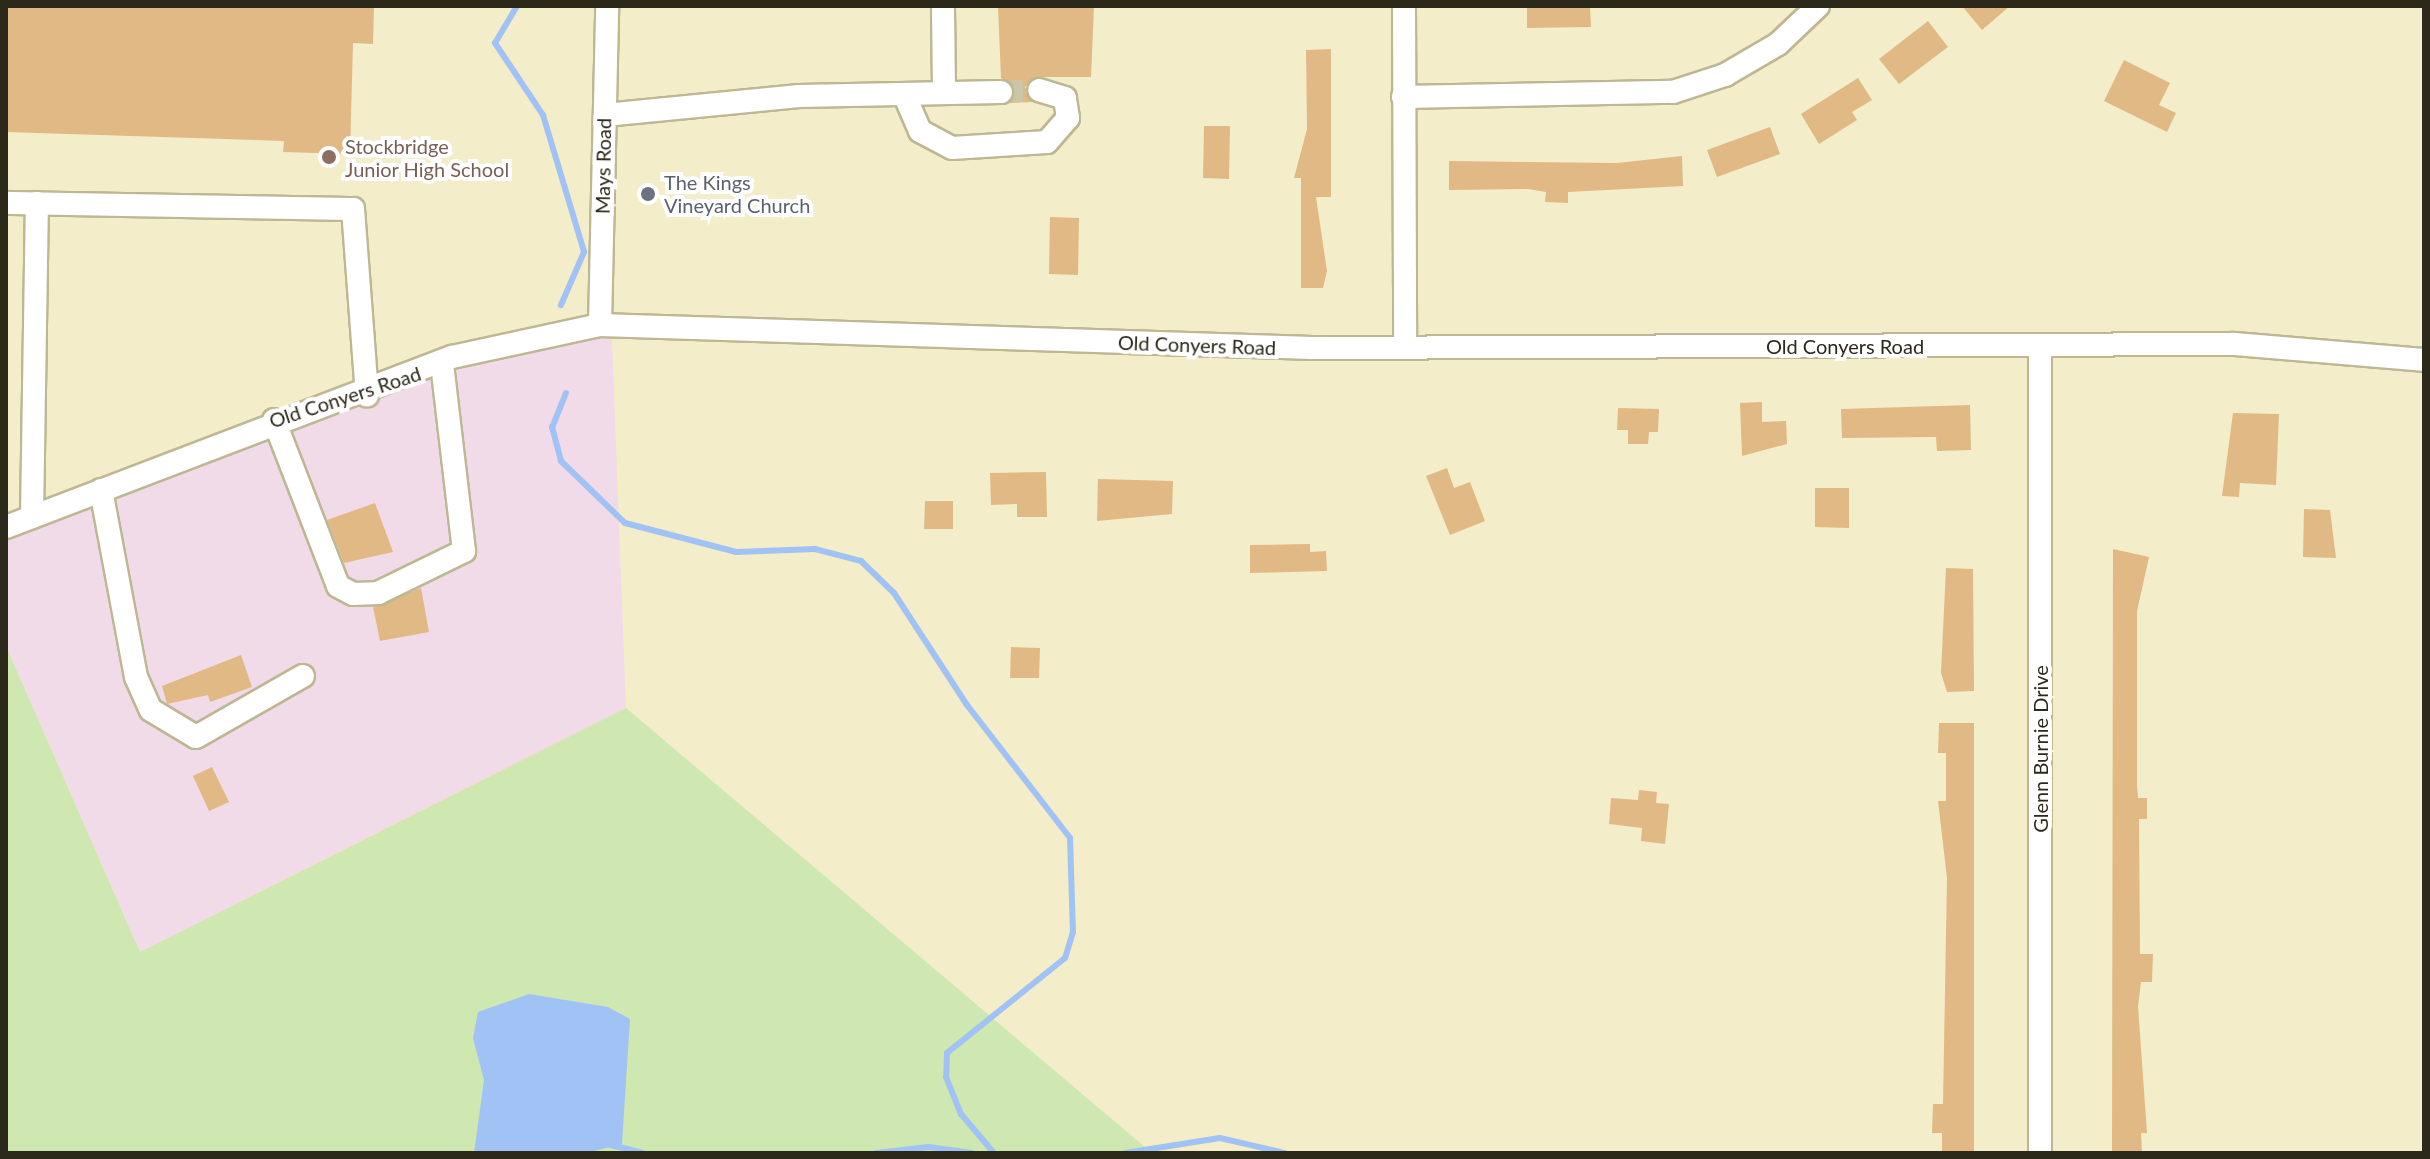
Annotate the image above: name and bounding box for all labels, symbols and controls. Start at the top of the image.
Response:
street label: Mays Road [590,118,616,214]
place label: Stockbridge Junior High School [345,134,510,181]
marker: Stockbridge Junior High School [320,148,338,166]
place label: The Kings Vineyard Church [664,170,810,217]
marker: The Kings Vineyard Church [639,185,657,203]
street label: Old Conyers Road [1118,330,1276,360]
street label: Old Conyers Road [1766,334,1924,358]
street label: Old Conyers Road [266,361,424,433]
street label: Glenn Burnie Drive [2028,665,2052,833]

